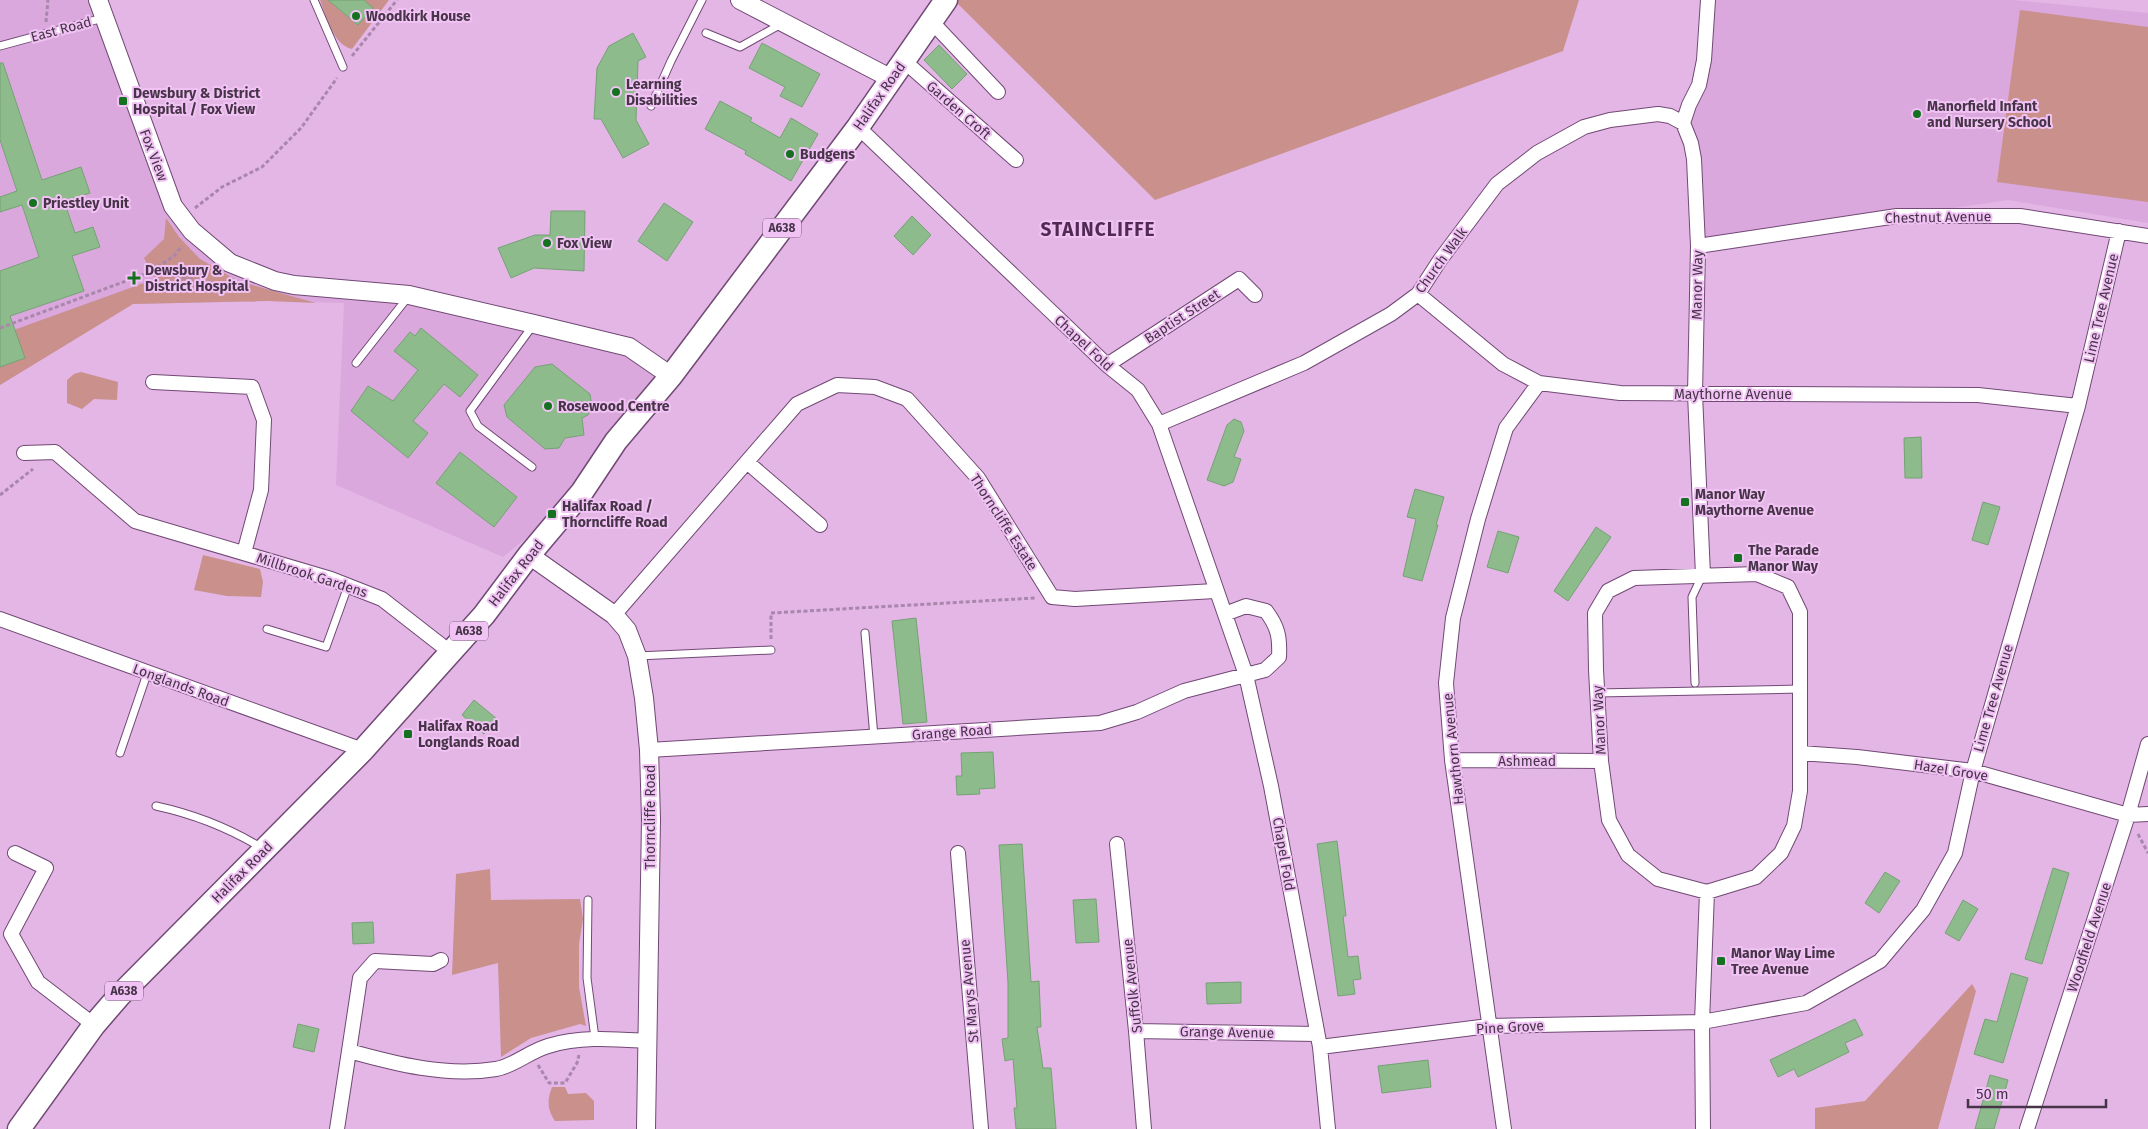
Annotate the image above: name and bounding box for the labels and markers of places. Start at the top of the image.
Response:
place label: Woodkirk House [366,8,471,25]
marker: Woodkirk House [350,10,362,22]
place label: Learning Disabilities [626,76,698,109]
place label: Dewsbury & District Hospital / Fox View [133,85,261,118]
marker: Learning Disabilities [610,86,622,98]
marker: Dewsbury & District Hospital / Fox View [117,95,129,107]
place label: Manorfield Infant and Nursery School [1927,98,2052,131]
marker: Manorfield Infant and Nursery School [1911,108,1923,120]
place label: Budgens [800,146,855,163]
marker: Budgens [784,148,796,160]
place label: Priestley Unit [43,195,130,212]
marker: Priestley Unit [27,197,39,209]
place label: Fox View [557,235,612,252]
marker: Fox View [541,237,553,249]
place label: Dewsbury & District Hospital [145,262,250,295]
marker: Dewsbury & District Hospital [127,271,141,285]
place label: Rosewood Centre [558,398,670,415]
marker: Rosewood Centre [542,400,554,412]
place label: Manor Way Maythorne Avenue [1695,486,1814,519]
marker: Manor Way Maythorne Avenue [1679,496,1691,508]
place label: Halifax Road / Thorncliffe Road [562,498,668,531]
marker: Halifax Road / Thorncliffe Road [546,508,558,520]
place label: The Parade Manor Way [1748,542,1819,575]
marker: The Parade Manor Way [1732,552,1744,564]
place label: Halifax Road Longlands Road [418,718,520,751]
marker: Halifax Road Longlands Road [402,728,414,740]
place label: Manor Way Lime Tree Avenue [1731,945,1835,978]
marker: Manor Way Lime Tree Avenue [1715,955,1727,967]

